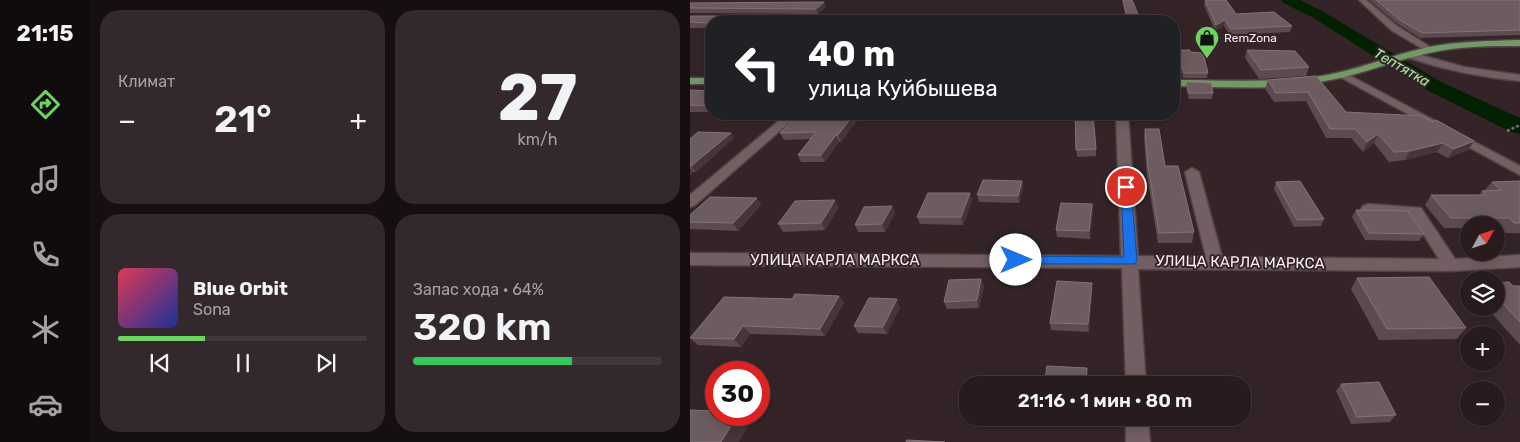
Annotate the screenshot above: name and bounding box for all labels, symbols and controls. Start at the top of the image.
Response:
text: 21:15 [17,20,73,47]
shop icon: RemZona [1194,25,1220,59]
place label: RemZona [1224,31,1277,45]
text: 40 m [808,33,895,75]
icon: left [725,35,790,100]
water label: Тептятка [1371,45,1433,90]
text: 27 [498,59,577,136]
text: Климат [118,72,175,91]
text: улица Куйбышева [808,75,998,102]
icon: directions [28,87,63,122]
text: 21° [214,96,272,142]
text: − [118,104,136,137]
text: + [350,104,367,137]
text: km/h [518,130,557,149]
icon: music [28,162,63,197]
pin [1105,166,1147,208]
icon: arrive [1112,173,1140,201]
north arrow [1460,216,1505,261]
map controls [1460,216,1505,426]
position arrow [989,233,1041,285]
icon: phone [28,237,63,272]
street label: УЛИЦА КАРЛА МАРКСА [750,251,920,269]
street label: УЛИЦА КАРЛА МАРКСА [1155,252,1325,272]
button: layers [1460,271,1505,316]
text: Blue Orbit [193,277,288,300]
text: Запас хода · 64% [413,280,544,299]
text: Sona [193,300,231,319]
text: 320 km [413,304,551,350]
icon: climate [28,312,63,347]
button: + [1460,326,1505,371]
icon: previous [146,349,174,377]
icon: pause [229,349,257,377]
icon: next [312,349,340,377]
speed limit sign: 30 [705,361,770,426]
button: − [1460,381,1505,426]
icon: car [28,387,63,422]
text: 21:16 · 1 мин · 80 m [1018,389,1192,412]

